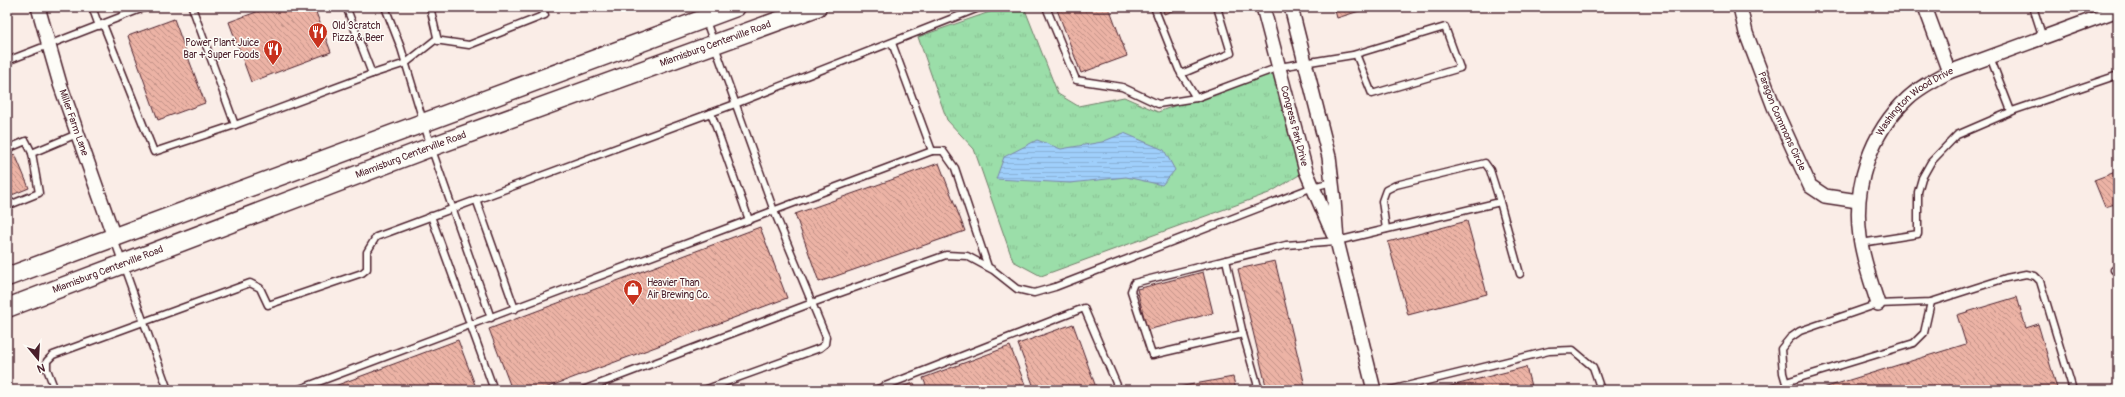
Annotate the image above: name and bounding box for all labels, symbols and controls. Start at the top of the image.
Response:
street label: Miamisburg Centerville Road [658,18,773,70]
place label: Old Scratch Pizza & Beer [332,20,384,44]
restaurant icon: Old Scratch Pizza & Beer [307,21,329,49]
place label: Power Plant Juice Bar + Super Foods [183,37,260,61]
restaurant icon: Power Plant Juice Bar + Super Foods [262,38,284,66]
street label: Washington Wood Drive [1874,65,1955,138]
street label: Paragon Commons Circle [1755,70,1808,173]
street label: Congress Park Drive [1278,84,1311,168]
street label: Miller Farm Lane [56,88,91,158]
street label: Miamisburg Centerville Road [354,129,468,181]
street label: Miamisburg Centerville Road [51,243,165,296]
place label: Heavier Than Air Brewing Co. [647,277,710,301]
shop icon: Heavier Than Air Brewing Co. [622,278,644,306]
north arrow [18,339,58,379]
text: N [35,361,46,376]

